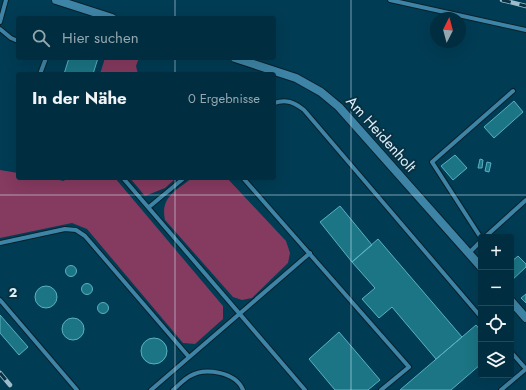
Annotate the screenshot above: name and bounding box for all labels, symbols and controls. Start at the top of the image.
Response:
north arrow [430,12,466,48]
search box [16,16,276,60]
icon: search [30,27,52,49]
text: Hier suchen [62,27,139,49]
text: In der Nähe [32,86,127,110]
text: 0 Ergebnisse [188,89,260,108]
street label: Am Heidenholt [341,91,421,177]
map controls [478,234,514,378]
button: + [478,234,514,270]
button: − [478,270,514,306]
text: 2 [9,283,17,302]
button: locate [478,306,514,342]
button: layers [478,342,514,378]

